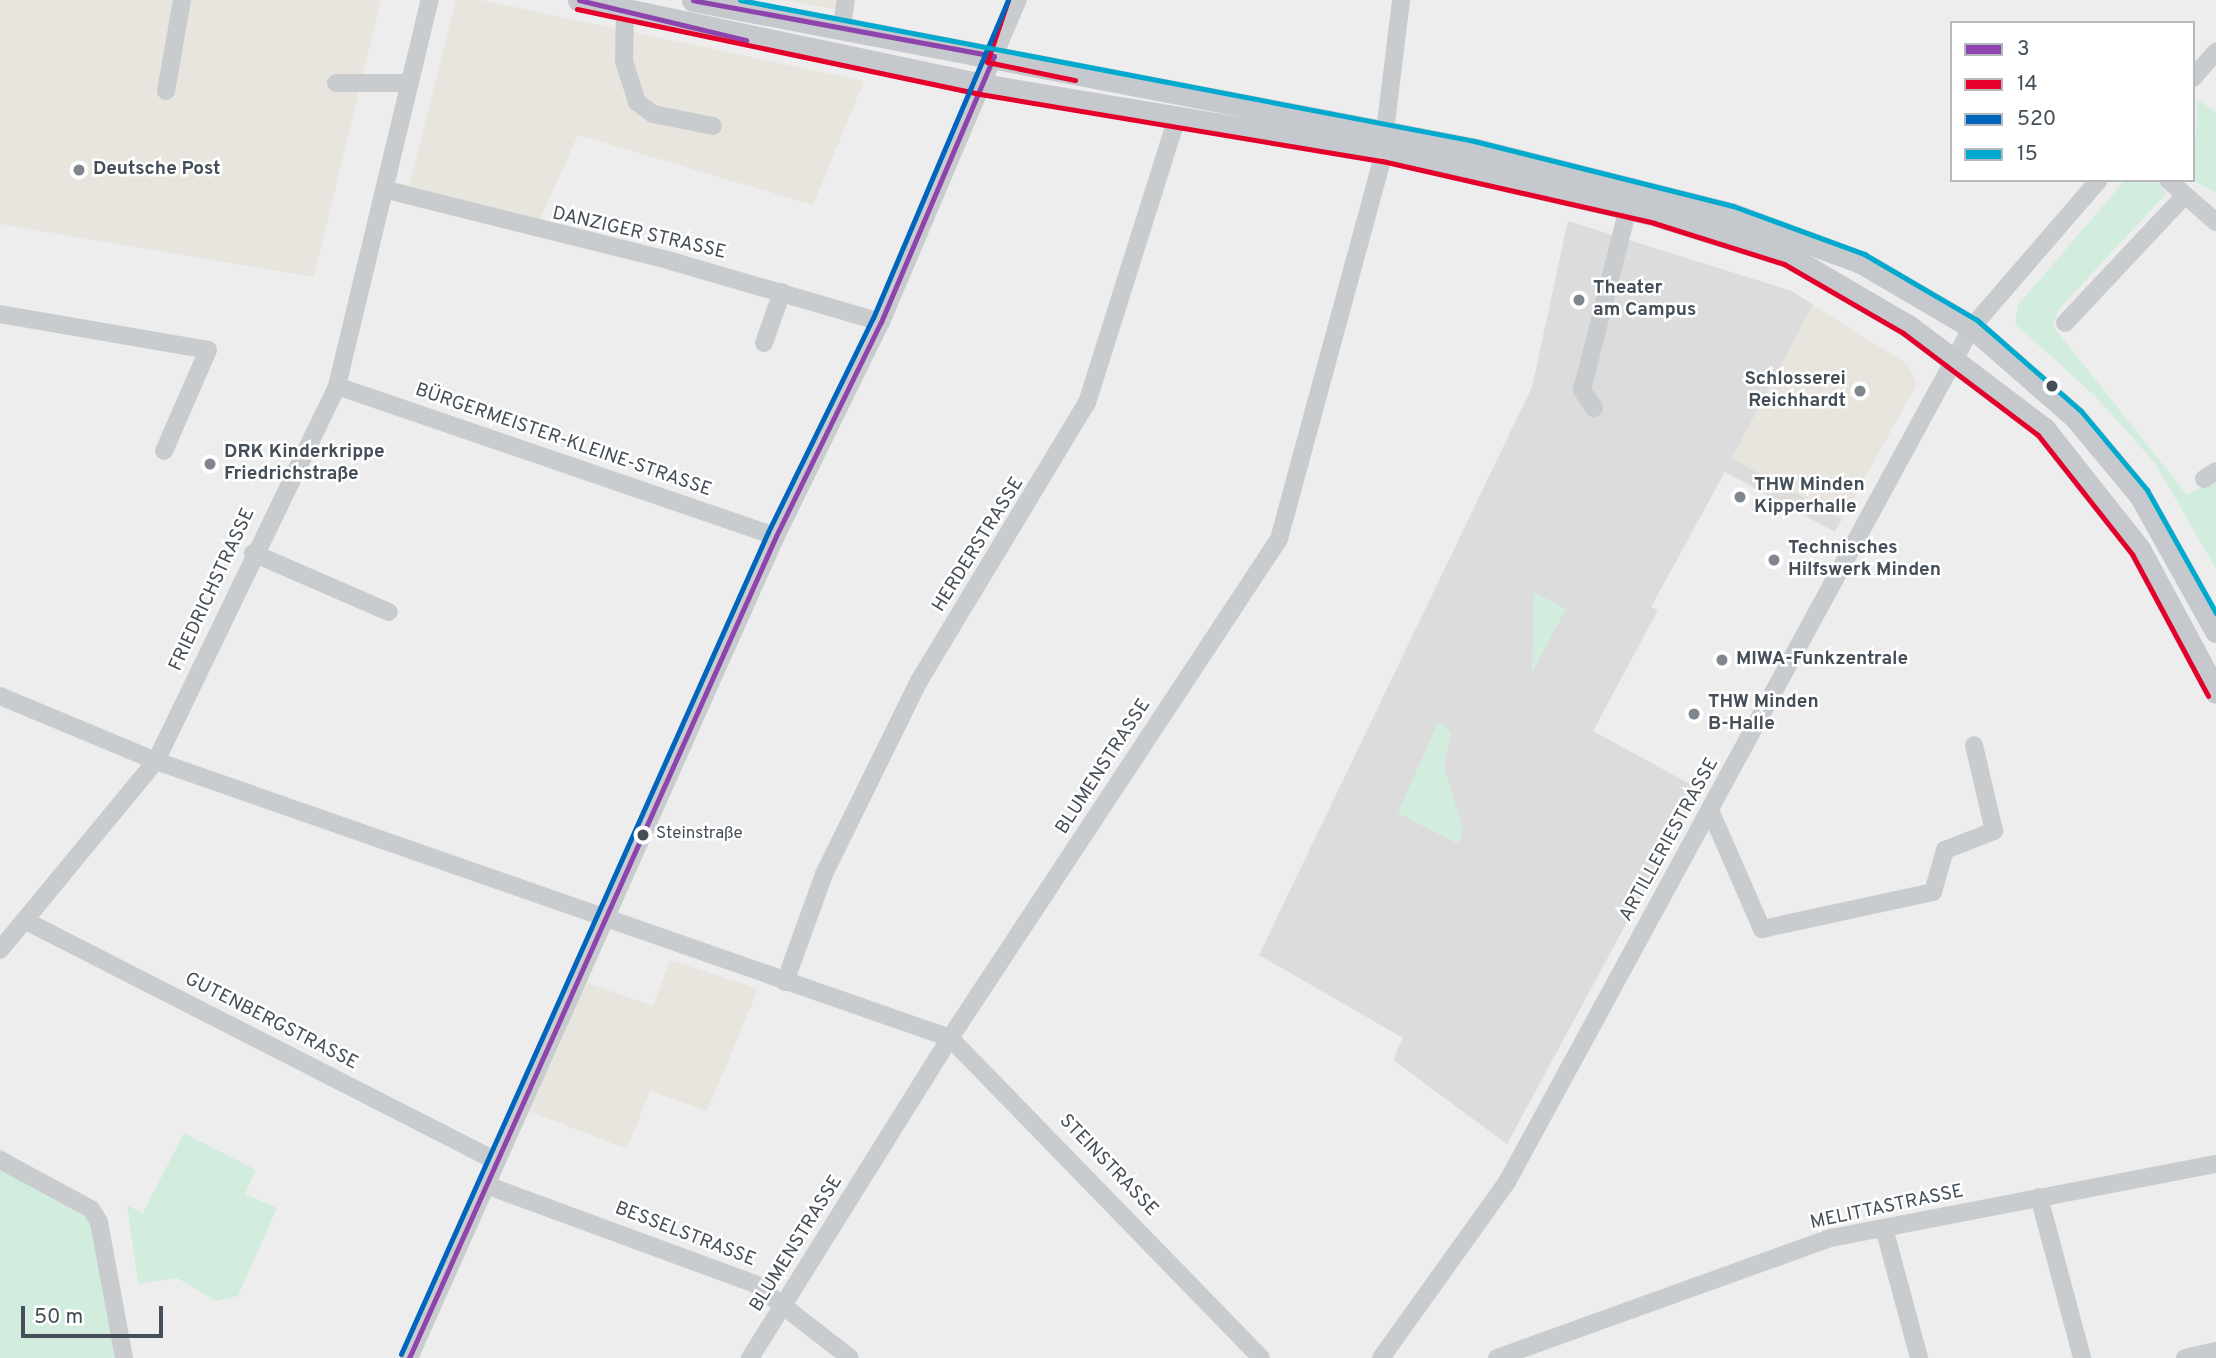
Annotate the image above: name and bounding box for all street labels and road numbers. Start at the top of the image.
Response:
street label: DANZIGER STRASSE [550,203,728,265]
street label: BÜRGERMEISTER-KLEINE-STRASSE [412,379,714,503]
street label: HERDERSTRASSE [928,474,1030,616]
street label: FRIEDRICHSTRASSE [165,505,261,675]
street label: BLUMENSTRASSE [1052,695,1156,839]
street label: ARTILLERIESTRASSE [1616,754,1724,926]
street label: GUTENBERGSTRASSE [180,968,362,1076]
street label: STEINSTRASSE [1054,1110,1162,1222]
street label: BLUMENSTRASSE [746,1172,848,1316]
street label: MELITTASTRASSE [1808,1181,1966,1235]
street label: BESSELSTRASSE [611,1198,759,1272]

